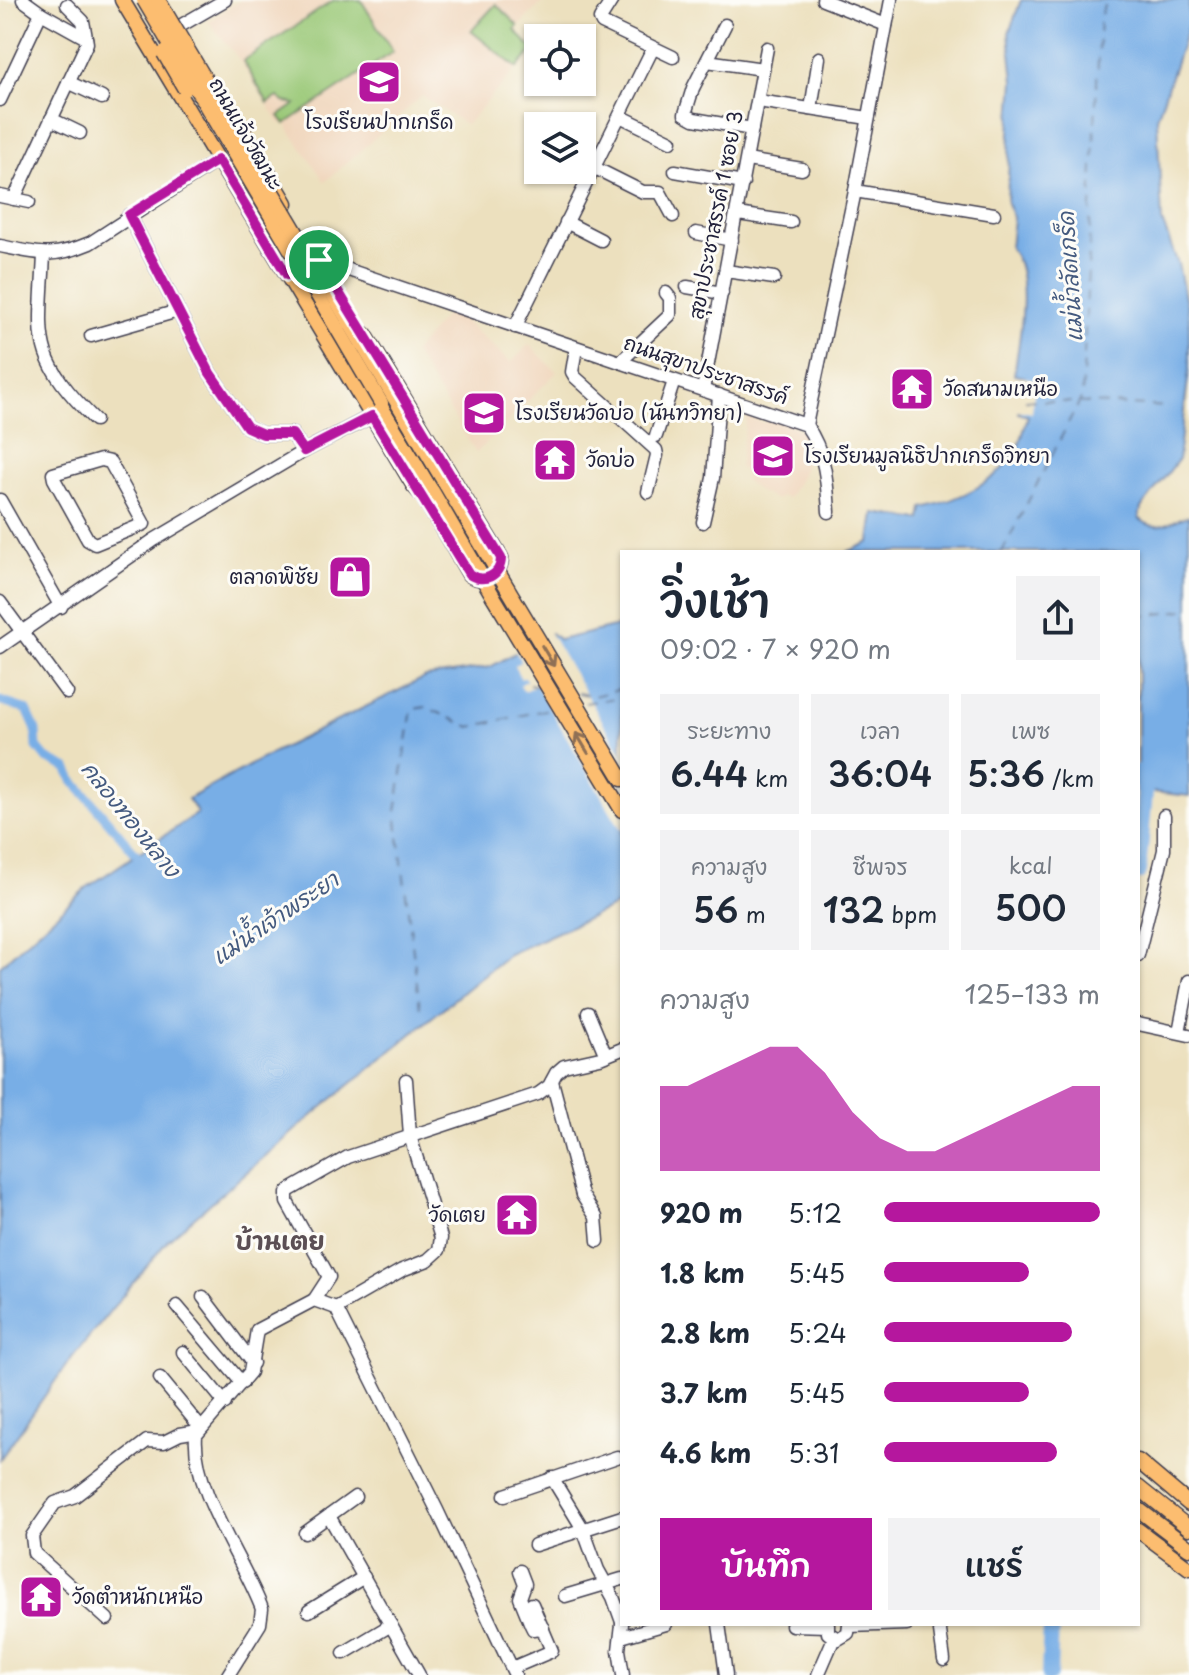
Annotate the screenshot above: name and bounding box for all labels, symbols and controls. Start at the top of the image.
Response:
map controls [524,24,596,184]
button: locate [524,24,596,96]
school or university icon: โรงเรียนปากเกร็ด [355,58,403,106]
street label: ถนนแจ้งวัฒนะ [202,72,291,195]
place label: โรงเรียนปากเกร็ด [304,106,454,136]
street label: สุขาประชาสรรค์ 1 ซอย 3 [680,108,752,322]
button: layers [524,112,596,184]
water label: แม่น้ำลัดเกร็ด [1045,210,1090,344]
pin [285,226,353,294]
icon: arrive [297,238,341,282]
street label: ถนนสุขาประชาสรรค์ [619,327,793,413]
temple icon: วัดสนามเหนือ [888,365,936,413]
place label: วัดสนามเหนือ [943,373,1058,403]
school or university icon: โรงเรียนวัดบ่อ (นันทวิทยา) [460,389,508,437]
place label: โรงเรียนวัดบ่อ (นันทวิทยา) [515,397,743,427]
school or university icon: โรงเรียนมูลนิธิปากเกร็ดวิทยา [749,432,797,480]
temple icon: วัดบ่อ [531,436,579,484]
place label: โรงเรียนมูลนิธิปากเกร็ดวิทยา [804,440,1050,472]
place label: วัดบ่อ [586,444,635,474]
shop icon: ตลาดพิชัย [326,553,374,601]
place label: ตลาดพิชัย [229,561,319,591]
text: วิ่งเช้า [660,566,770,632]
button: share [1016,576,1100,660]
text: 09:02 · 7 × 920 m [660,629,891,668]
one-way arrow [540,644,556,667]
text: ระยะทาง [687,713,771,746]
text: เวลา [860,713,900,746]
text: เพซ [1011,713,1050,746]
one-way arrow [573,732,589,755]
text: 6.44 [670,747,748,799]
text: 36:04 [828,747,932,799]
text: 5:36 [967,747,1045,799]
water label: คลองทองหลาง [75,753,191,885]
text: km [748,761,788,794]
text: /km [1045,761,1094,794]
text: kcal [1009,848,1053,881]
text: ความสูง [691,849,767,882]
text: ชีพจร [852,849,908,882]
water label: แม่น้ำเจ้าพระยา [203,860,345,971]
text: 500 [995,881,1066,933]
text: 56 [693,883,739,935]
text: 132 [823,883,884,935]
text: m [739,897,766,930]
text: bpm [884,897,937,930]
text: 125–133 m [964,974,1100,1013]
text: ความสูง [660,979,750,1018]
temple icon: วัดเตย [493,1191,541,1239]
text: 920 m [660,1193,743,1232]
text: 5:12 [788,1193,842,1232]
place label: วัดเตย [429,1199,486,1229]
district label: บ้านเตย [235,1222,325,1258]
text: 1.8 km [660,1253,745,1292]
text: 5:45 [788,1253,845,1292]
text: 2.8 km [660,1313,750,1352]
text: 5:24 [788,1313,847,1352]
text: 3.7 km [660,1373,748,1412]
text: 5:45 [788,1373,845,1412]
text: 4.6 km [660,1433,751,1472]
text: 5:31 [788,1433,839,1472]
button: บันทึก [660,1518,872,1610]
button: แชร์ [888,1518,1100,1610]
temple icon: วัดตำหนักเหนือ [17,1573,65,1621]
place label: วัดตำหนักเหนือ [72,1581,203,1611]

